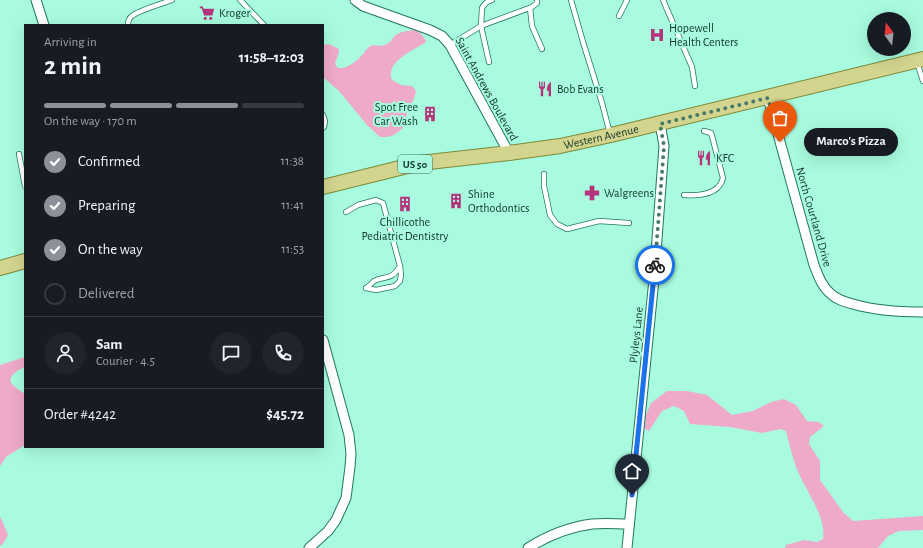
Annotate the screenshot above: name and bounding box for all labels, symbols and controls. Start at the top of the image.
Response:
supermarket icon: Kroger [198,4,216,22]
place label: Kroger [219,7,251,19]
north arrow [867,12,911,56]
map controls [867,12,911,56]
place label: Hopewell Health Centers [669,22,738,48]
hospital icon: Hopewell Health Centers [648,26,666,44]
street label: Saint Andrews Boulevard [454,35,520,143]
text: Arriving in [44,36,97,49]
text: 11:58–12:03 [239,50,304,65]
text: 2 min [44,53,102,79]
restaurant icon: Bob Evans [536,80,554,98]
place label: Bob Evans [557,83,604,95]
place label: Spot Free Car Wash [374,101,418,127]
pin [763,101,797,142]
building icon: Spot Free Car Wash [421,105,439,123]
icon: bag [769,107,791,129]
text: On the way · 170 m [44,115,137,128]
street label: Western Avenue [562,123,640,151]
callout: Marco's Pizza [804,128,898,156]
text: Marco's Pizza [816,135,886,148]
restaurant icon: KFC [695,149,713,167]
icon: check [44,151,66,173]
place label: KFC [716,152,734,164]
text: Confirmed [78,154,140,169]
text: 11:38 [281,155,304,168]
road number: US 50 [398,155,432,173]
street label: North Courtland Drive [794,166,834,268]
pharmacy icon: Walgreens [583,184,601,202]
place label: Walgreens [604,187,654,199]
place label: Shine Orthodontics [468,188,529,214]
building icon: Shine Orthodontics [447,192,465,210]
icon: check [44,195,66,217]
building icon: Chillicothe Pediatric Dentistry [396,195,414,213]
text: Preparing [78,198,135,213]
text: 11:41 [281,199,304,212]
place label: Chillicothe Pediatric Dentistry [362,216,448,243]
icon: check [44,239,66,261]
text: On the way [78,242,143,257]
text: 11:53 [281,243,304,256]
courier [635,245,675,285]
icon: bike [644,254,666,276]
text: Delivered [78,286,135,301]
street label: Plyleys Lane [627,306,646,364]
button: person [44,332,86,374]
button: chat [210,332,252,374]
button: phone [262,332,304,374]
text: Sam [96,337,122,352]
text: Courier · 4.5 [96,355,155,368]
text: Order #4242 [44,407,116,422]
text: $45.72 [266,407,304,422]
pin [615,454,649,495]
icon: home [621,460,643,482]

